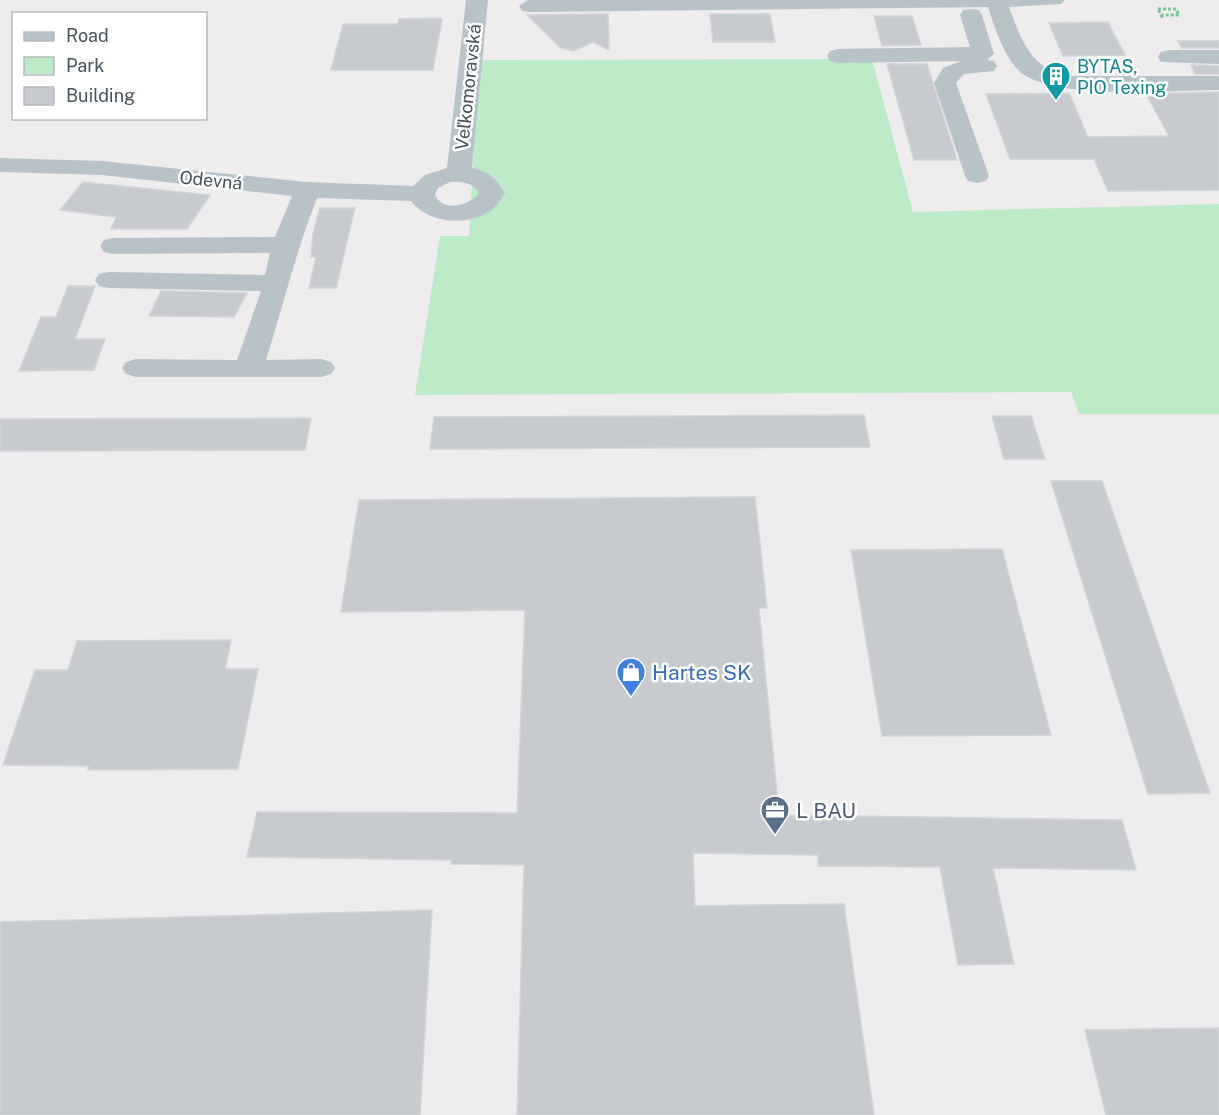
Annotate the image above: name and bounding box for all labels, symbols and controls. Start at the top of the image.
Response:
legend [12,12,207,120]
street label: Veľkomoravská [451,23,485,151]
text: Road [66,25,109,46]
text: Park [66,55,104,76]
place label: BYTAS, PIO Texing [1077,56,1166,98]
building icon: BYTAS, PIO Texing [1040,60,1072,102]
text: Building [66,85,135,106]
street label: Odevná [178,166,244,194]
shop icon: Hartes SK [615,656,647,698]
place label: Hartes SK [652,660,751,685]
office icon: L BAU [759,794,791,836]
place label: L BAU [796,798,856,823]

